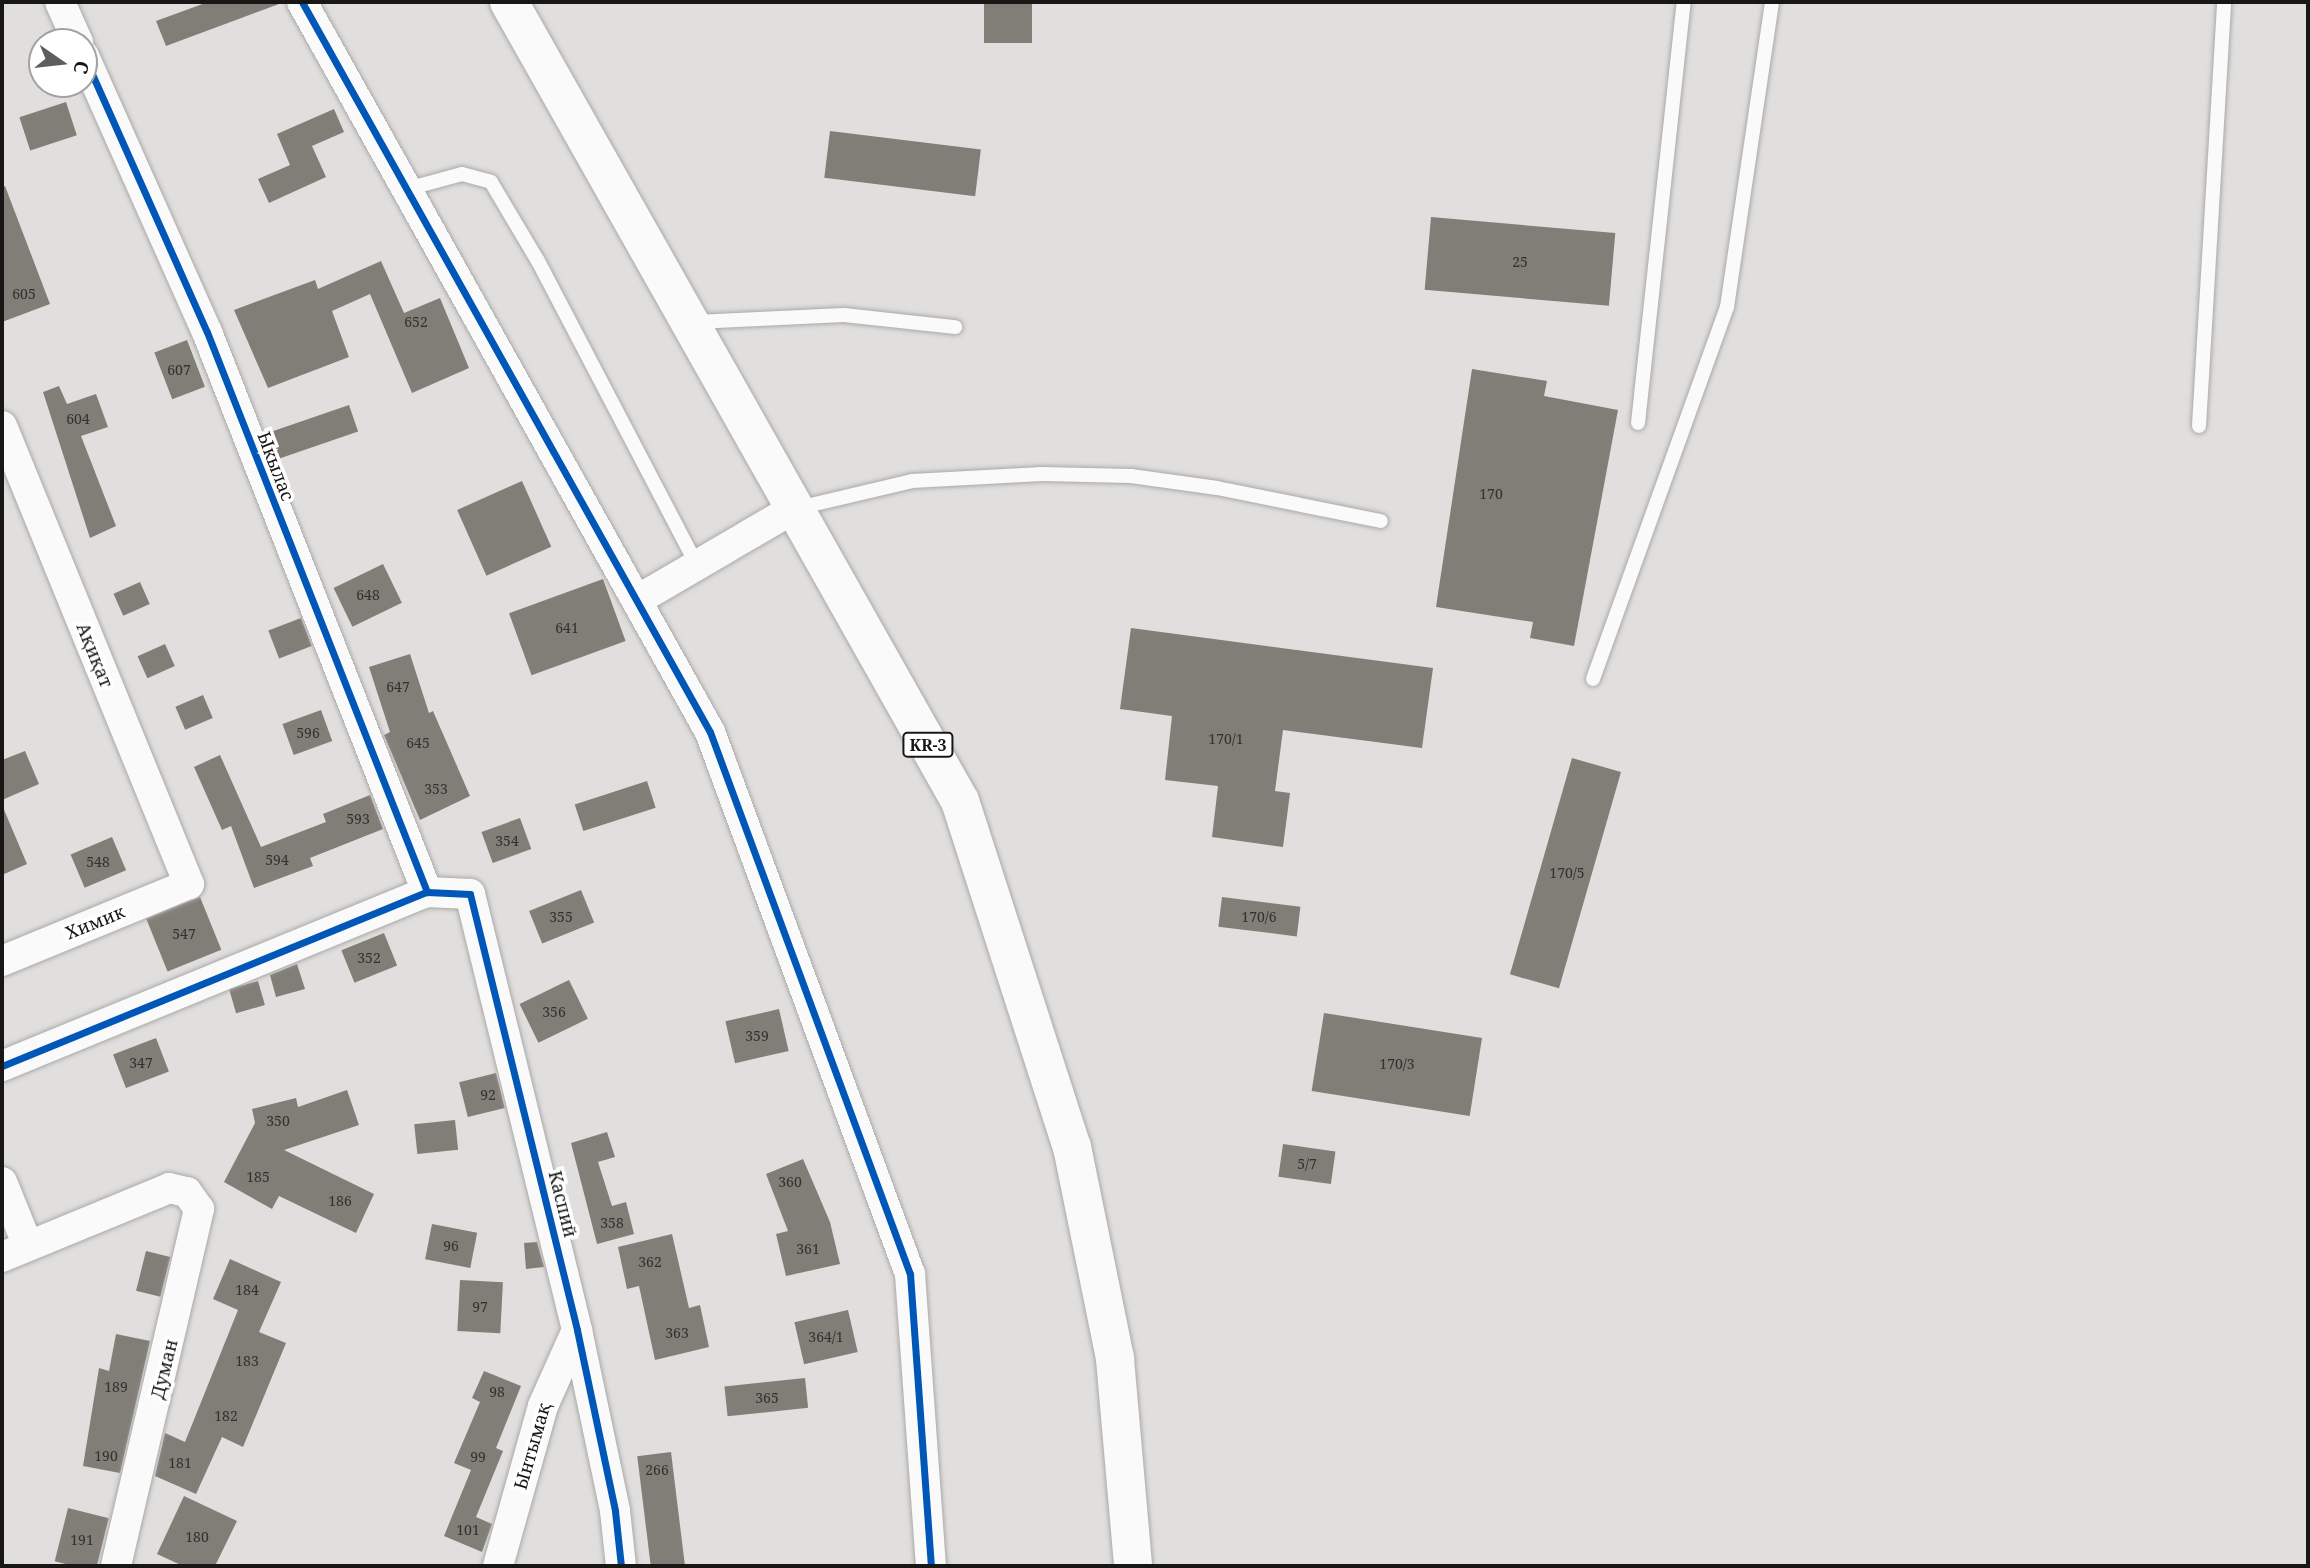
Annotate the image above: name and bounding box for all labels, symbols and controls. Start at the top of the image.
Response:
north arrow [28,28,98,98]
text: С [67,58,96,77]
house number: 25 [1512,254,1528,270]
house number: 605 [12,286,36,302]
house number: 652 [404,314,428,330]
house number: 607 [167,362,191,378]
house number: 604 [66,411,90,427]
street label: Ыкылас [253,429,299,503]
house number: 170 [1479,486,1503,502]
house number: 648 [356,587,380,603]
street label: Ақиқат [72,620,118,690]
house number: 641 [555,620,579,636]
house number: 647 [386,679,410,695]
house number: 596 [296,725,320,741]
house number: 170/1 [1208,731,1244,747]
road number: KR-3 [902,732,954,758]
house number: 645 [406,735,430,751]
house number: 353 [424,781,448,797]
house number: 593 [346,811,370,827]
house number: 354 [495,833,519,849]
house number: 594 [265,852,289,868]
house number: 548 [86,854,110,870]
house number: 170/5 [1549,865,1585,881]
street label: Химик [62,900,128,944]
house number: 355 [549,909,573,925]
house number: 170/6 [1241,909,1277,925]
house number: 547 [172,926,196,942]
house number: 352 [357,950,381,966]
house number: 356 [542,1004,566,1020]
house number: 359 [745,1028,769,1044]
house number: 347 [129,1055,153,1071]
house number: 170/3 [1379,1056,1415,1072]
house number: 92 [480,1087,496,1103]
house number: 350 [266,1113,290,1129]
house number: 5/7 [1297,1156,1317,1172]
street label: Каспий [544,1168,582,1240]
house number: 185 [246,1169,270,1185]
house number: 360 [778,1174,802,1190]
house number: 186 [328,1193,352,1209]
house number: 358 [600,1215,624,1231]
house number: 96 [443,1238,459,1254]
house number: 361 [796,1241,820,1257]
house number: 362 [638,1254,662,1270]
house number: 184 [235,1282,259,1298]
house number: 97 [472,1299,488,1315]
house number: 363 [665,1325,689,1341]
house number: 364/1 [808,1329,844,1345]
street label: Думан [146,1337,182,1401]
house number: 183 [235,1353,259,1369]
house number: 189 [104,1379,128,1395]
house number: 98 [489,1384,505,1400]
house number: 365 [755,1390,779,1406]
street label: Ынтымақ [509,1400,555,1492]
house number: 182 [214,1408,238,1424]
house number: 190 [94,1448,118,1464]
house number: 99 [470,1449,486,1465]
house number: 181 [168,1455,192,1471]
house number: 266 [645,1462,669,1478]
house number: 101 [456,1522,480,1538]
house number: 180 [185,1529,209,1545]
house number: 191 [70,1532,94,1548]

